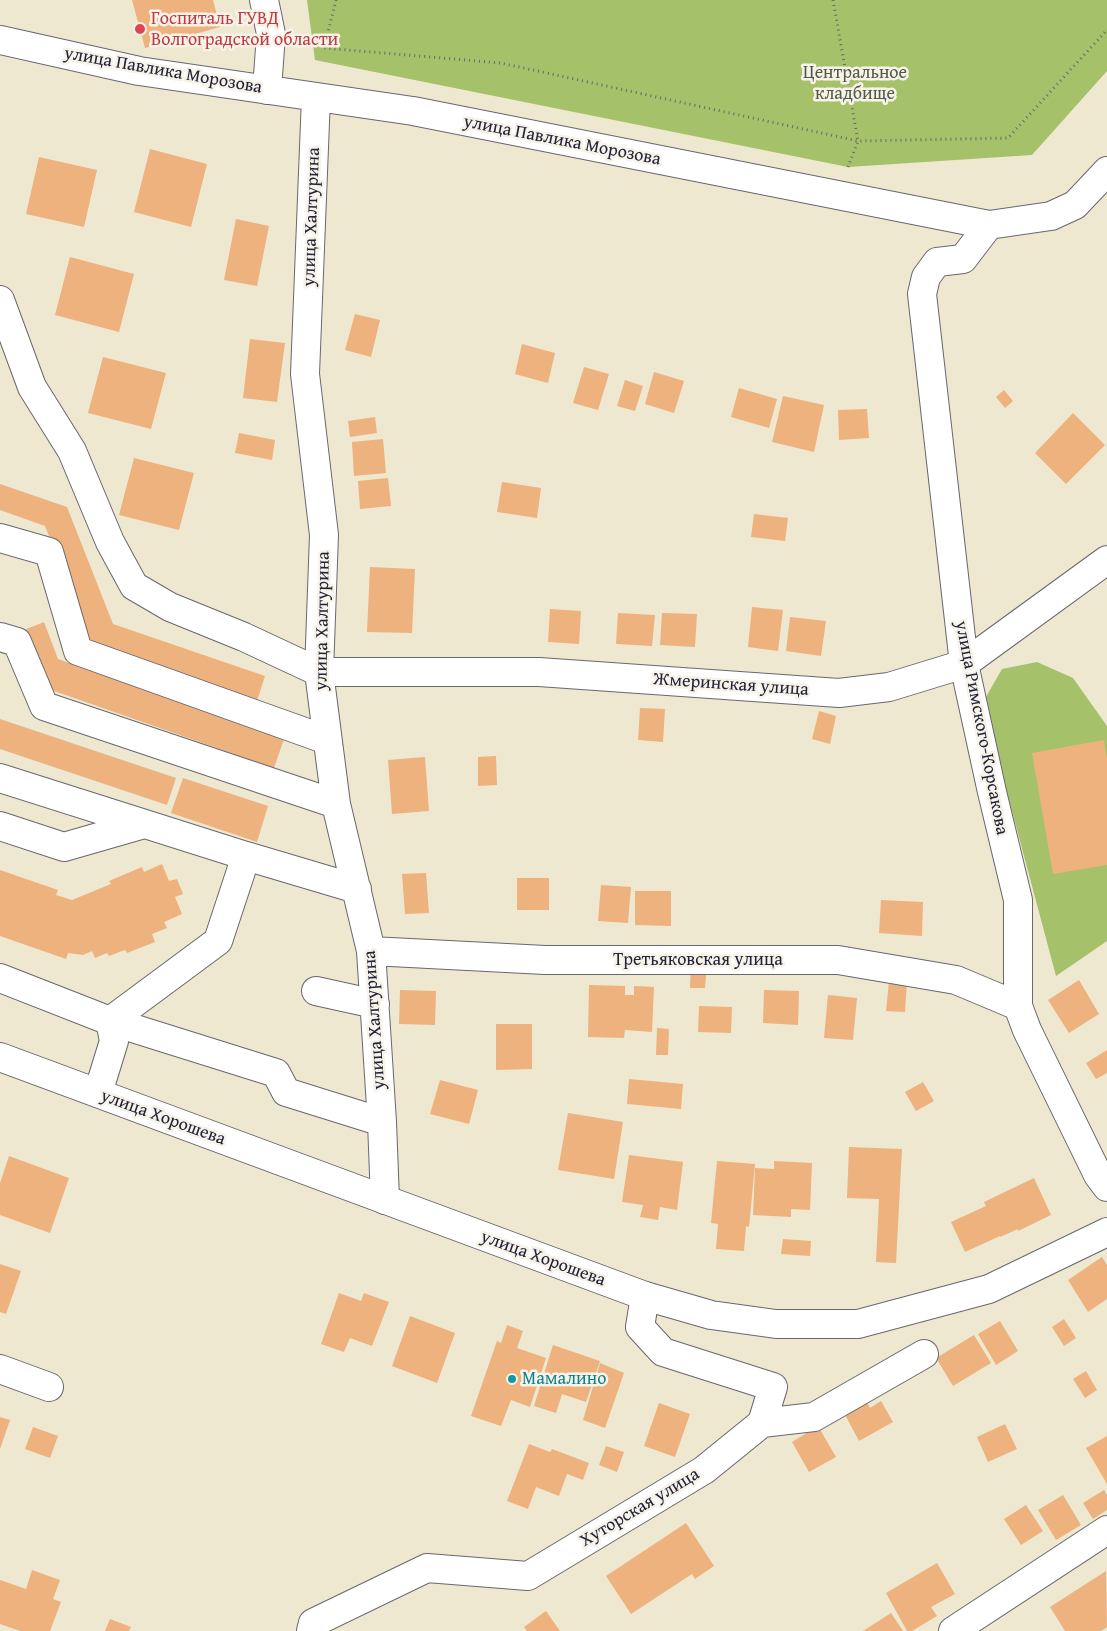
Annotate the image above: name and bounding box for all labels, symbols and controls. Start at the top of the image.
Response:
place label: Госпиталь ГУВД Волгоградской области [151,8,338,50]
marker: Госпиталь ГУВД Волгоградской области [133,22,147,36]
street label: улица Павлика Морозова [62,43,264,99]
park label: Центральное кладбище [803,62,907,104]
street label: улица Павлика Морозова [461,111,663,171]
street label: улица Халтурина [299,147,325,287]
street label: улица Халтурина [311,551,335,691]
street label: улица Римского-Корсакова [950,619,1012,837]
street label: Жмеринская улица [653,669,809,701]
street label: Третьяковская улица [613,949,783,971]
street label: улица Халтурина [359,950,391,1090]
street label: улица Хорошева [98,1085,228,1151]
street label: улица Хорошева [478,1226,608,1292]
place label: Мамалино [522,1368,606,1390]
marker: Мамалино [506,1373,518,1385]
street label: Хуторская улица [576,1464,704,1552]

